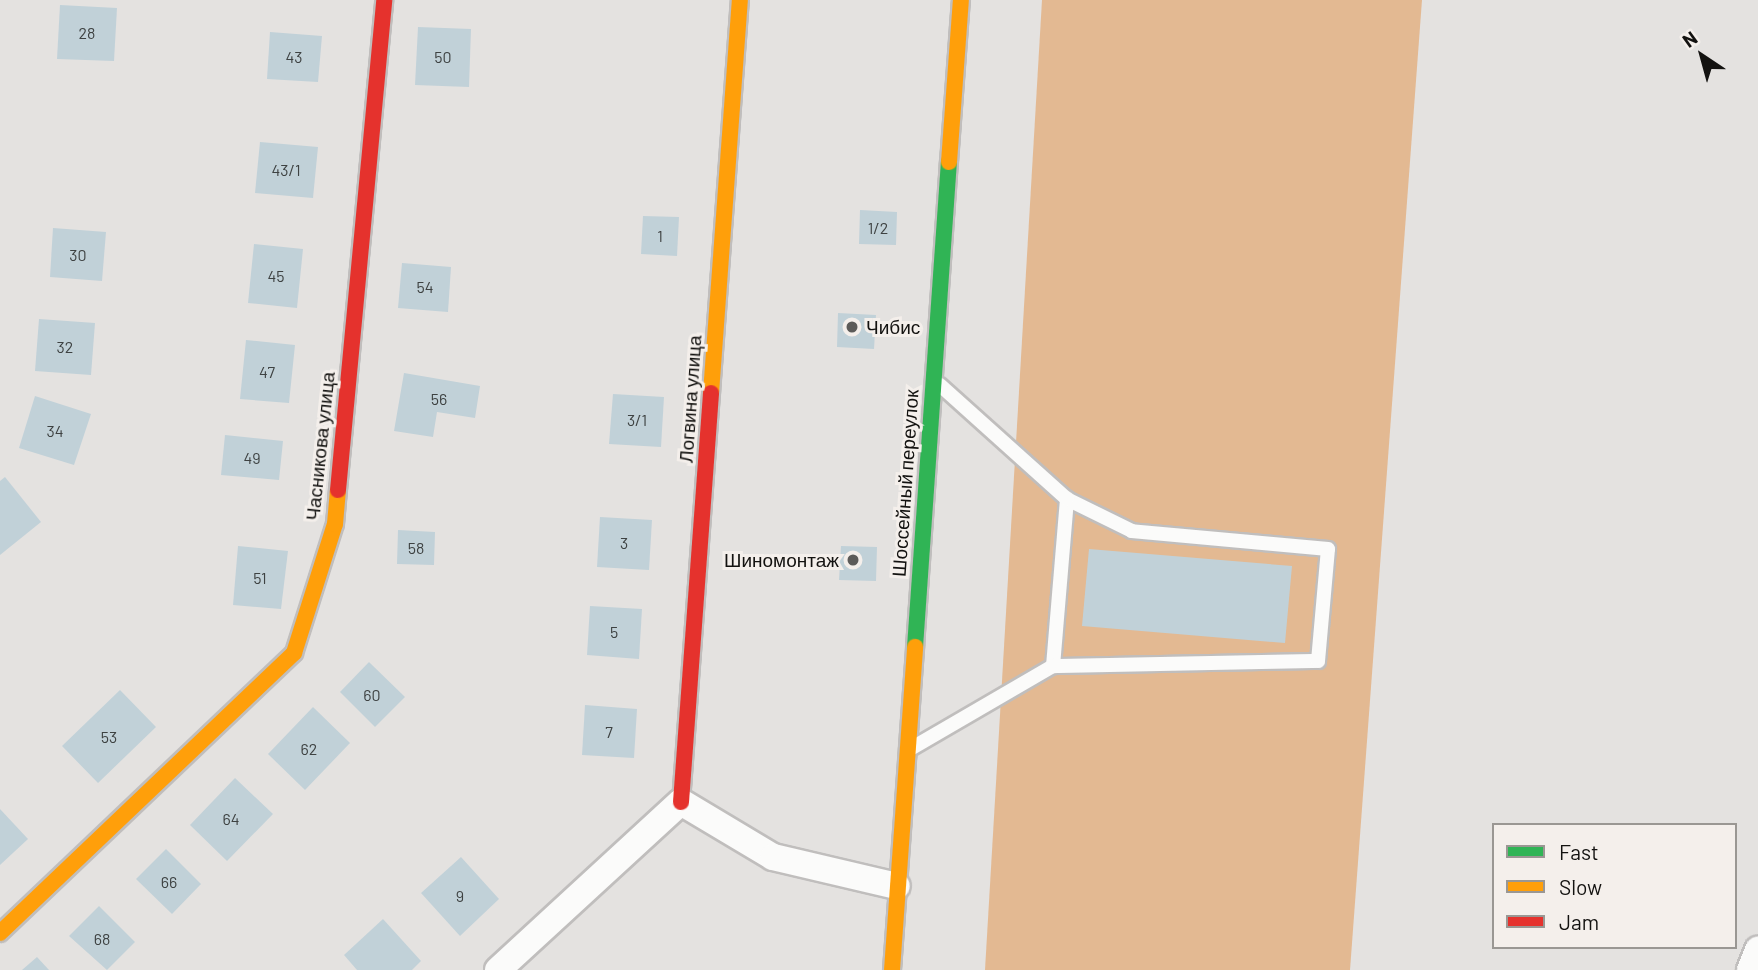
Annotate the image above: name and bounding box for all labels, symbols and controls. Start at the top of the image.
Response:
north arrow [1667,21,1737,91]
house number: 28 [79,23,95,43]
text: N [1677,26,1701,52]
house number: 43 [285,47,303,67]
house number: 50 [434,47,452,67]
house number: 43/1 [271,160,301,180]
house number: 1/2 [868,218,888,238]
house number: 1 [657,226,663,246]
house number: 30 [69,245,87,265]
house number: 45 [267,266,285,286]
house number: 54 [416,277,434,297]
place label: Чибис [866,316,920,338]
marker: Чибис [844,319,860,335]
street label: Логвина улица [674,334,706,464]
house number: 32 [57,337,73,357]
house number: 47 [259,362,275,382]
street label: Часникова улица [301,371,339,521]
house number: 56 [431,389,447,409]
street label: Шоссейный переулок [887,389,923,577]
house number: 3/1 [627,410,647,430]
house number: 34 [46,421,64,441]
house number: 49 [243,448,261,468]
house number: 3 [620,533,628,553]
house number: 58 [408,538,424,558]
place label: Шиномонтаж [724,549,839,571]
marker: Шиномонтаж [845,552,861,568]
house number: 51 [253,568,267,588]
house number: 5 [610,622,618,642]
house number: 60 [363,685,381,705]
house number: 7 [605,722,613,742]
house number: 53 [101,727,117,747]
house number: 62 [301,739,317,759]
house number: 64 [222,809,240,829]
legend [1492,823,1737,949]
text: Fast [1559,839,1599,864]
house number: 66 [161,872,177,892]
text: Slow [1559,874,1602,899]
house number: 9 [456,886,464,906]
text: Jam [1559,909,1599,934]
house number: 68 [94,929,110,949]

